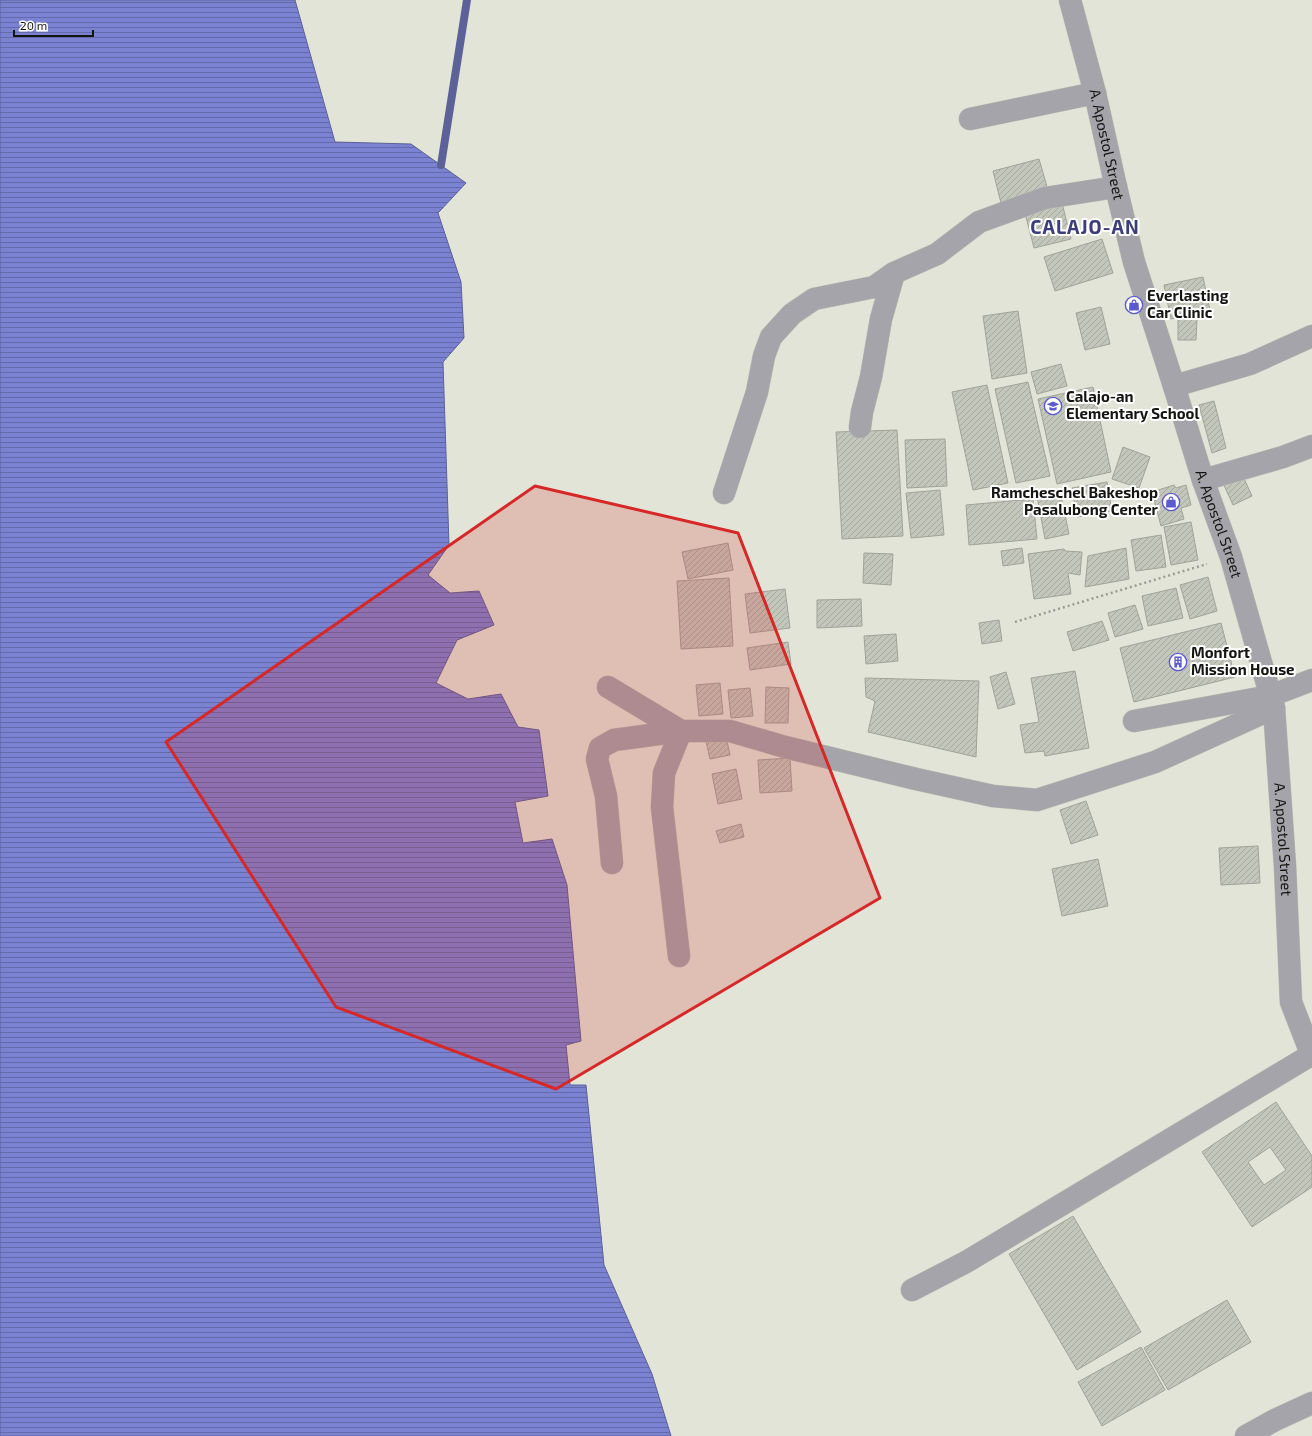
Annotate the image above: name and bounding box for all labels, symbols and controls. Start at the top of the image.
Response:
scale bar [14,12,93,38]
text: 20 m [20,18,47,32]
street label: A. Apostol Street [1086,87,1129,202]
district label: CALAJO-AN [1030,215,1140,238]
place label: Everlasting Car Clinic [1147,286,1229,321]
shop icon: Everlasting Car Clinic [1124,295,1144,315]
place label: Calajo-an Elementary School [1066,387,1199,423]
school or university icon: Calajo-an Elementary School [1043,396,1063,416]
street label: A. Apostol Street [1192,467,1247,580]
place label: Ramcheschel Bakeshop Pasalubong Center [991,483,1159,518]
shop icon: Ramcheschel Bakeshop Pasalubong Center [1161,492,1181,512]
place label: Monfort Mission House [1191,643,1295,678]
building icon: Monfort Mission House [1168,652,1188,672]
street label: A. Apostol Street [1271,782,1296,897]

